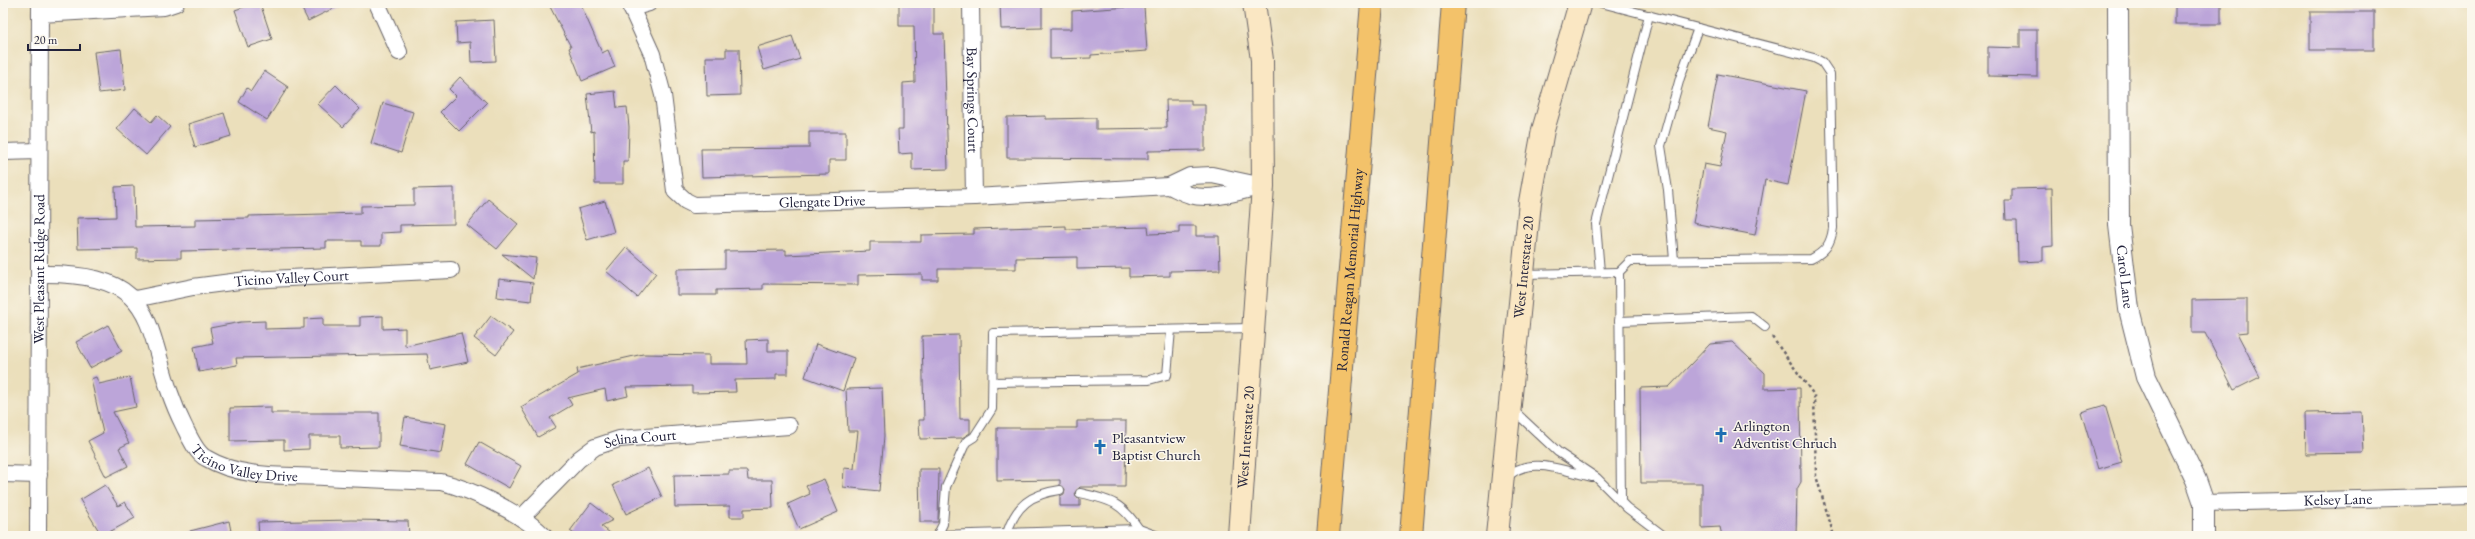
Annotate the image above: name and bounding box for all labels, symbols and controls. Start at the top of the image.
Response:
scale bar [28,26,80,52]
text: 20 m [34,32,58,48]
street label: Bay Springs Court [963,47,983,153]
street label: Ronald Reagan Memorial Highway [1332,167,1367,372]
street label: Glengate Drive [778,190,866,212]
street label: West Pleasant Ridge Road [29,194,48,344]
street label: West Interstate 20 [1509,215,1538,319]
street label: Carol Lane [2112,244,2139,310]
street label: Ticino Valley Court [233,265,349,291]
street label: West Interstate 20 [1232,385,1258,489]
place label: Arlington Adventist Chruch [1732,416,1837,452]
street label: Selina Court [601,425,677,452]
church icon: Arlington Adventist Chruch [1712,426,1730,444]
place label: Pleasantview Baptist Church [1112,428,1201,464]
church icon: Pleasantview Baptist Church [1091,438,1109,456]
street label: Ticino Valley Drive [187,440,298,485]
street label: Kelsey Lane [2303,489,2373,509]

